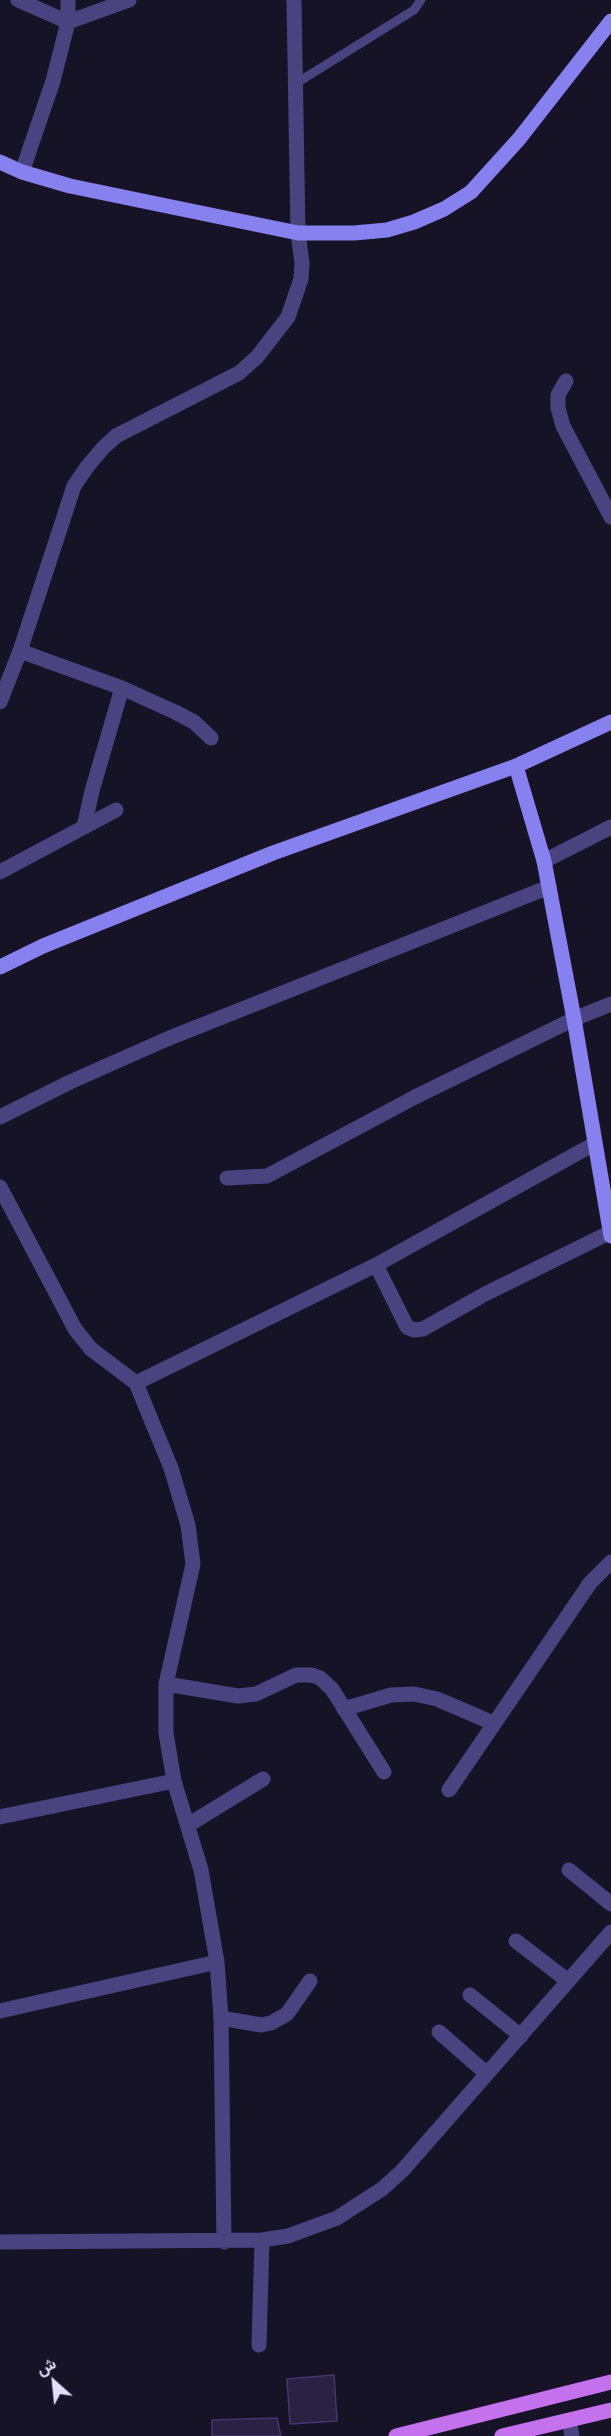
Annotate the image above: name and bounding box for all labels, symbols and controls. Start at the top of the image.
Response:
north arrow [24,2352,84,2412]
text: ش [32,2352,59,2380]

